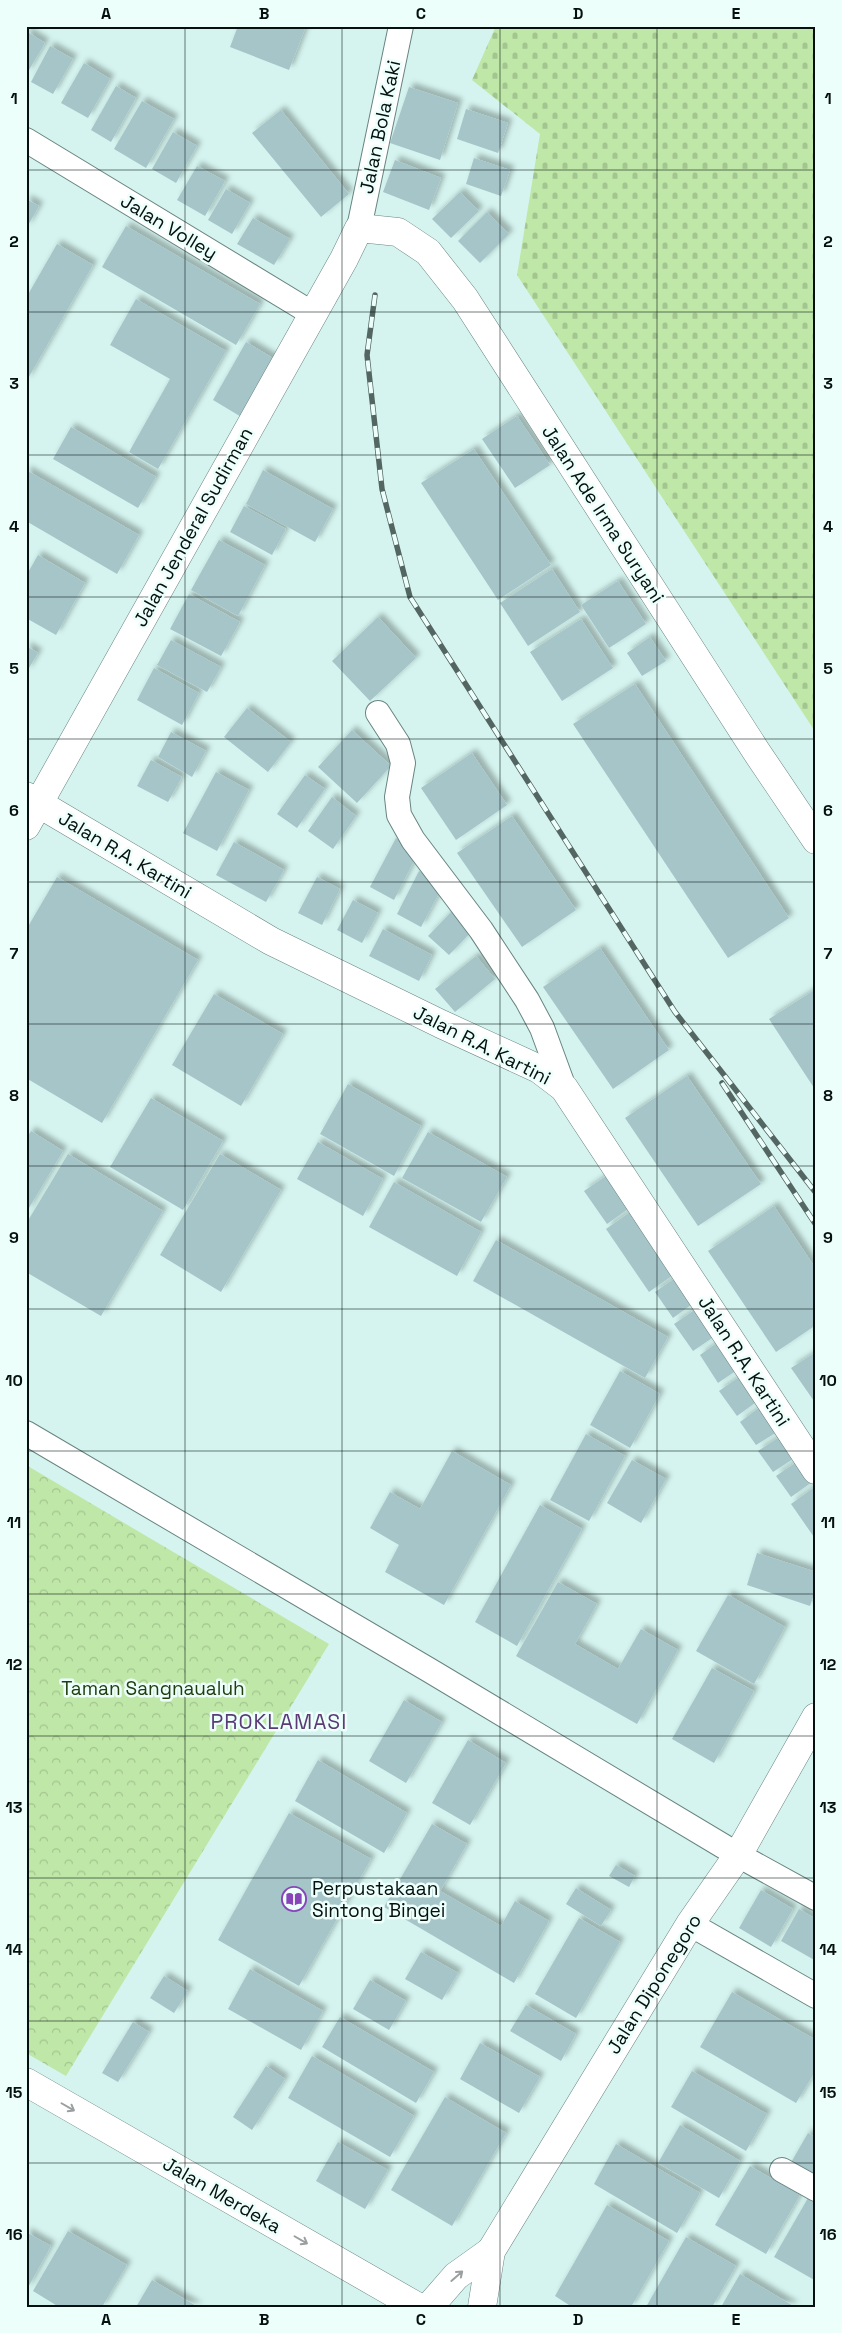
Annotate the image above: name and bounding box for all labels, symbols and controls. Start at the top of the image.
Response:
text: A [101,3,111,24]
text: B [259,3,269,24]
text: C [416,3,426,24]
text: D [573,3,583,24]
text: E [732,3,741,24]
street label: Jalan Bola Kaki [354,58,406,196]
text: 1 [10,88,18,109]
text: 1 [824,88,832,109]
street label: Jalan Volley [116,188,222,266]
text: 2 [9,231,19,252]
text: 2 [823,231,833,252]
text: 3 [9,373,19,394]
text: 3 [823,373,833,394]
street label: Jalan Ade Irma Suryani [536,420,670,608]
street label: Jalan Jenderal Sudirman [128,423,258,631]
text: 4 [9,516,19,537]
text: 4 [823,516,833,537]
text: 5 [9,658,19,679]
text: 5 [823,658,833,679]
text: 6 [9,800,19,821]
text: 6 [823,800,833,821]
street label: Jalan R.A. Kartini [54,805,196,905]
text: 7 [10,943,19,964]
text: 7 [824,943,833,964]
street label: Jalan R.A. Kartini [409,1000,555,1090]
text: 8 [9,1085,19,1106]
text: 8 [823,1085,833,1106]
text: 9 [9,1227,19,1248]
text: 9 [823,1227,833,1248]
street label: Jalan R.A. Kartini [692,1291,796,1431]
text: 10 [5,1370,23,1391]
text: 10 [819,1370,837,1391]
text: 11 [7,1512,21,1533]
text: 11 [821,1512,835,1533]
text: 12 [6,1654,22,1675]
text: 12 [820,1654,836,1675]
park label: Taman Sangnaualuh [61,1676,245,1701]
district label: PROKLAMASI [211,1708,347,1735]
text: 13 [6,1797,23,1818]
text: 13 [820,1797,837,1818]
place label: Perpustakaan Sintong Bingei [312,1876,446,1923]
library icon: Perpustakaan Sintong Bingei [281,1886,307,1912]
street label: Jalan Diponegoro [601,1909,707,2059]
text: 14 [5,1939,23,1960]
text: 14 [819,1939,837,1960]
text: 15 [6,2082,23,2103]
text: 15 [820,2082,837,2103]
one-way arrow [61,2103,75,2113]
street label: Jalan Merdeka [158,2151,286,2239]
text: 16 [5,2224,23,2245]
text: 16 [819,2224,837,2245]
one-way arrow [293,2235,307,2245]
one-way arrow [451,2270,464,2282]
text: A [101,2309,111,2330]
text: B [259,2309,269,2330]
text: C [416,2309,426,2330]
text: D [573,2309,583,2330]
text: E [732,2309,741,2330]

